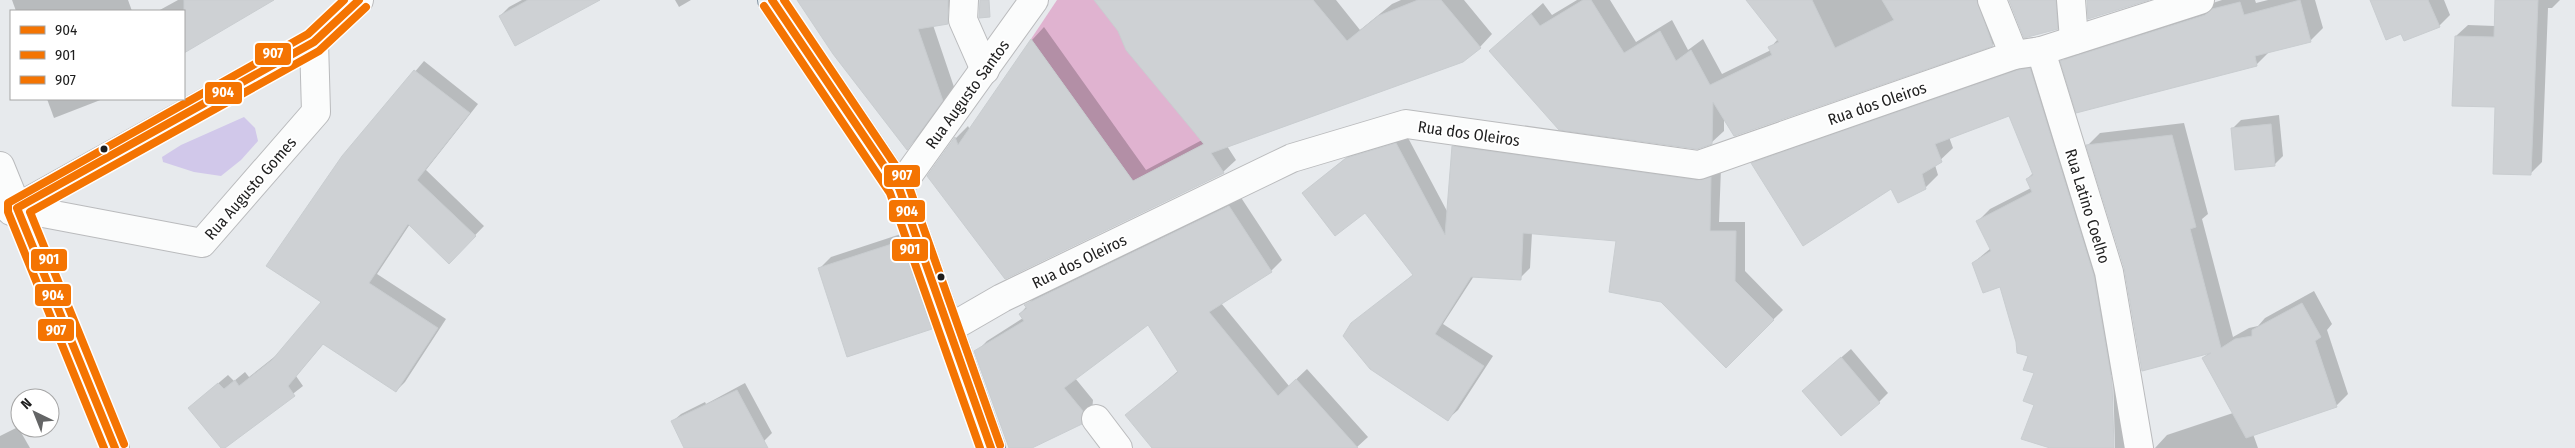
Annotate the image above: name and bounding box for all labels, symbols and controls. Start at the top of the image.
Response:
legend [10,10,185,100]
text: 904 [55,21,77,39]
street label: Rua Augusto Santos [922,36,1013,152]
line badge: 907 [254,42,292,66]
text: 907 [263,45,283,62]
text: 901 [55,46,76,64]
text: 907 [55,71,76,89]
street label: Rua dos Oleiros [1825,78,1929,129]
line badge: 904 [204,81,243,105]
text: 904 [212,84,234,101]
street label: Rua dos Oleiros [1417,117,1521,150]
street label: Rua Augusto Gomes [201,133,300,244]
unlabelled marker [99,144,109,154]
street label: Rua Latino Coelho [2061,147,2114,266]
line badge: 907 [883,164,921,188]
text: 907 [892,167,912,184]
line badge: 904 [888,199,926,223]
text: 904 [896,203,918,220]
street label: Rua dos Oleiros [1029,230,1130,293]
line badge: 901 [891,238,929,262]
text: 901 [900,241,920,258]
line badge: 901 [30,248,68,272]
text: 901 [39,251,59,268]
unlabelled marker [936,272,946,282]
line badge: 904 [34,283,72,307]
text: 904 [42,287,64,304]
line badge: 907 [37,318,75,342]
text: 907 [46,322,66,339]
north arrow [10,388,60,438]
text: N [18,395,35,413]

